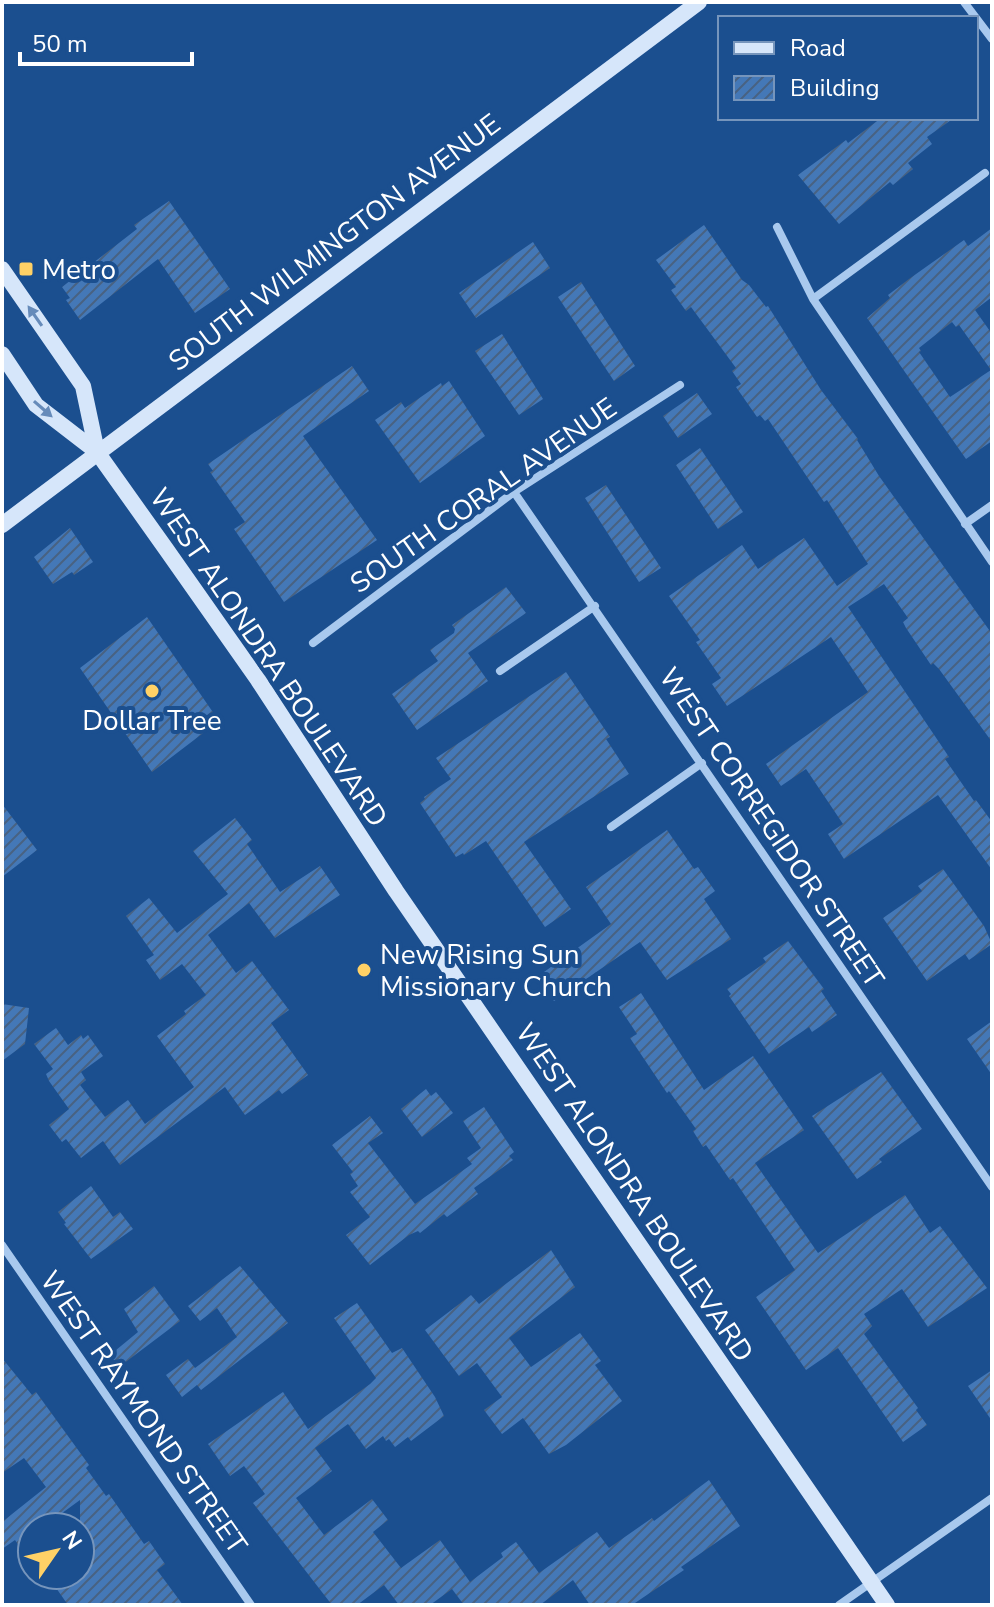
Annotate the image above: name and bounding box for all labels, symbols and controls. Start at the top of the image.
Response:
scale bar [20,16,192,66]
legend [718,16,978,120]
text: 50 m [32,28,88,60]
text: Road [790,32,846,64]
text: Building [790,72,880,104]
street label: SOUTH WILMINGTON AVENUE [161,105,508,380]
place label: Metro [42,251,116,289]
marker: Metro [17,260,35,278]
one-way arrow [28,306,43,327]
street label: SOUTH CORAL AVENUE [343,389,624,602]
one-way arrow [32,400,52,417]
street label: WEST ALONDRA BOULEVARD [140,481,396,834]
street label: WEST CORREGIDOR STREET [650,660,893,995]
marker: Dollar Tree [143,682,161,700]
place label: Dollar Tree [82,702,222,740]
place label: New Rising Sun Missionary Church [380,936,612,1006]
marker: New Rising Sun Missionary Church [355,961,373,979]
street label: WEST ALONDRA BOULEVARD [506,1016,762,1369]
street label: WEST RAYMOND STREET [33,1264,255,1560]
north arrow [16,1511,96,1591]

